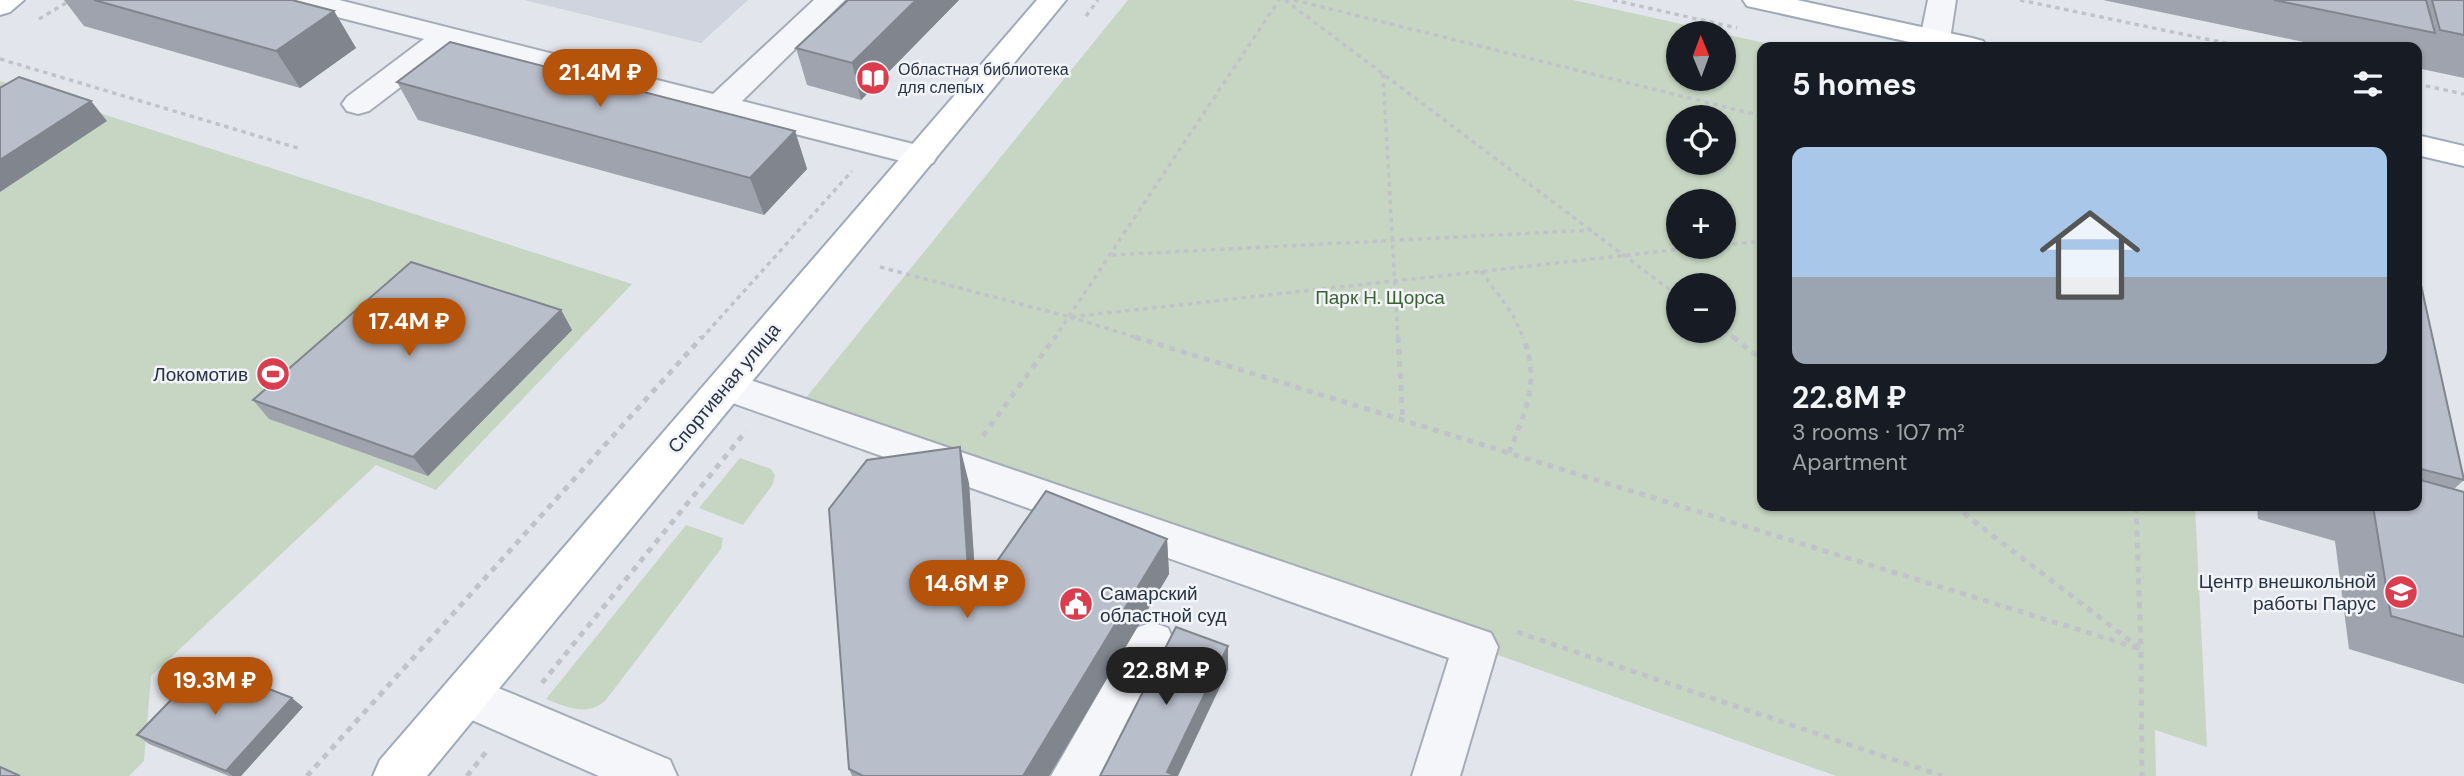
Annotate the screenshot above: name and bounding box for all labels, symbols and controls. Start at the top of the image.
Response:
north arrow [1666,21,1736,91]
map controls [1666,21,1736,343]
pin: 21.4M ₽ [535,50,665,109]
text: 21.4M ₽ [558,57,642,87]
library icon: Областная библиотека для слепых [854,59,892,97]
place label: Областная библиотека для слепых [898,59,1069,98]
text: 5 homes [1792,65,1917,104]
icon: filters [2349,65,2387,103]
button: locate [1666,105,1736,175]
button: + [1666,189,1736,259]
icon: home [2027,192,2153,318]
button: − [1666,273,1736,343]
park label: Парк Н. Щорса [1315,285,1445,310]
pin: 17.4M ₽ [344,298,474,358]
text: 17.4M ₽ [369,306,449,336]
street label: Спортивная улица [662,317,786,458]
sports icon: Локомотив [254,355,292,393]
place label: Локомотив [153,362,248,387]
text: 22.8M ₽ [1792,378,1906,417]
text: 3 rooms · 107 m² [1792,417,1965,447]
text: Apartment [1792,447,1907,477]
pin: 14.6M ₽ [902,560,1032,620]
text: 14.6M ₽ [925,568,1009,598]
place label: Центр внешкольной работы Парус [2199,569,2376,616]
school or university icon: Центр внешкольной работы Парус [2382,573,2420,611]
place label: Самарский областной суд [1100,581,1227,628]
public building icon: Самарский областной суд [1057,585,1095,623]
pin: 22.8M ₽ [1101,648,1231,707]
text: 22.8M ₽ [1122,655,1210,685]
pin: 19.3M ₽ [150,658,280,717]
text: 19.3M ₽ [174,665,256,695]

